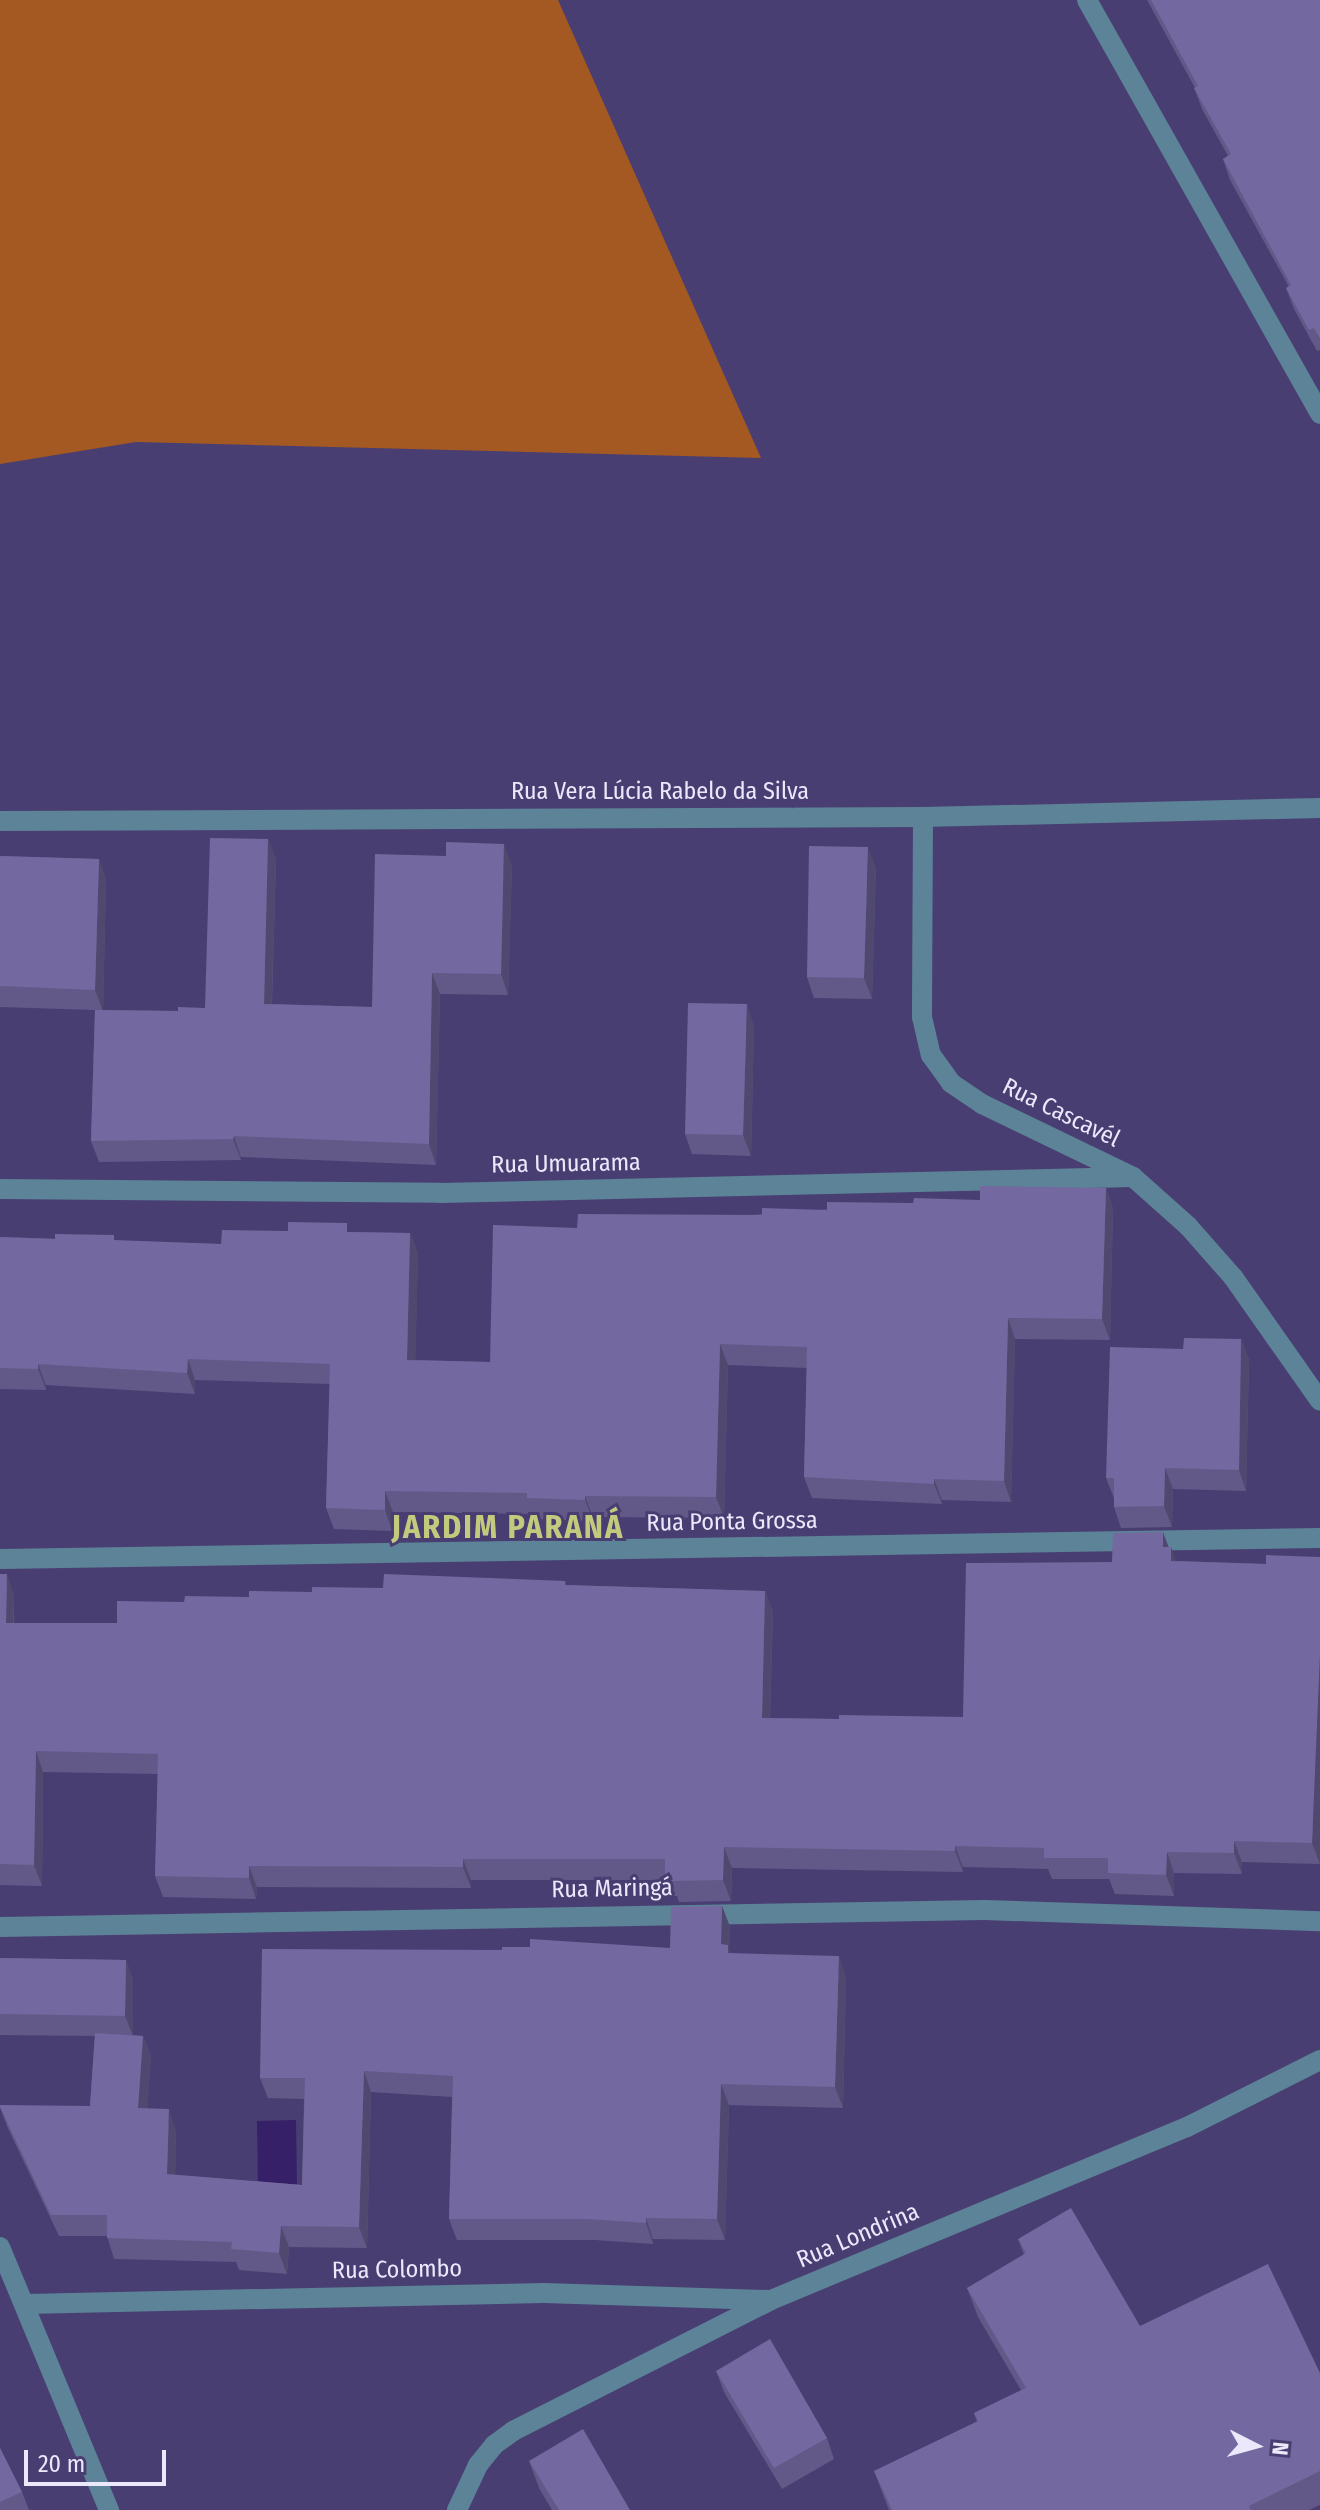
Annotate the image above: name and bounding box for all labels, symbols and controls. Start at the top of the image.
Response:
street label: Rua Vera Lúcia Rabelo da Silva [511,778,809,806]
street label: Rua Cascavél [998,1072,1124,1154]
street label: Rua Umuarama [491,1148,641,1180]
street label: Rua Ponta Grossa [646,1506,818,1538]
district label: JARDIM PARANÁ [392,1508,624,1546]
street label: Rua Maringá [551,1874,673,1904]
street label: Rua Londrina [792,2197,924,2275]
street label: Rua Colombo [332,2254,462,2286]
north arrow [1216,2406,1296,2486]
scale bar [28,2434,170,2484]
text: N [1266,2441,1294,2457]
text: 20 m [38,2450,85,2478]

